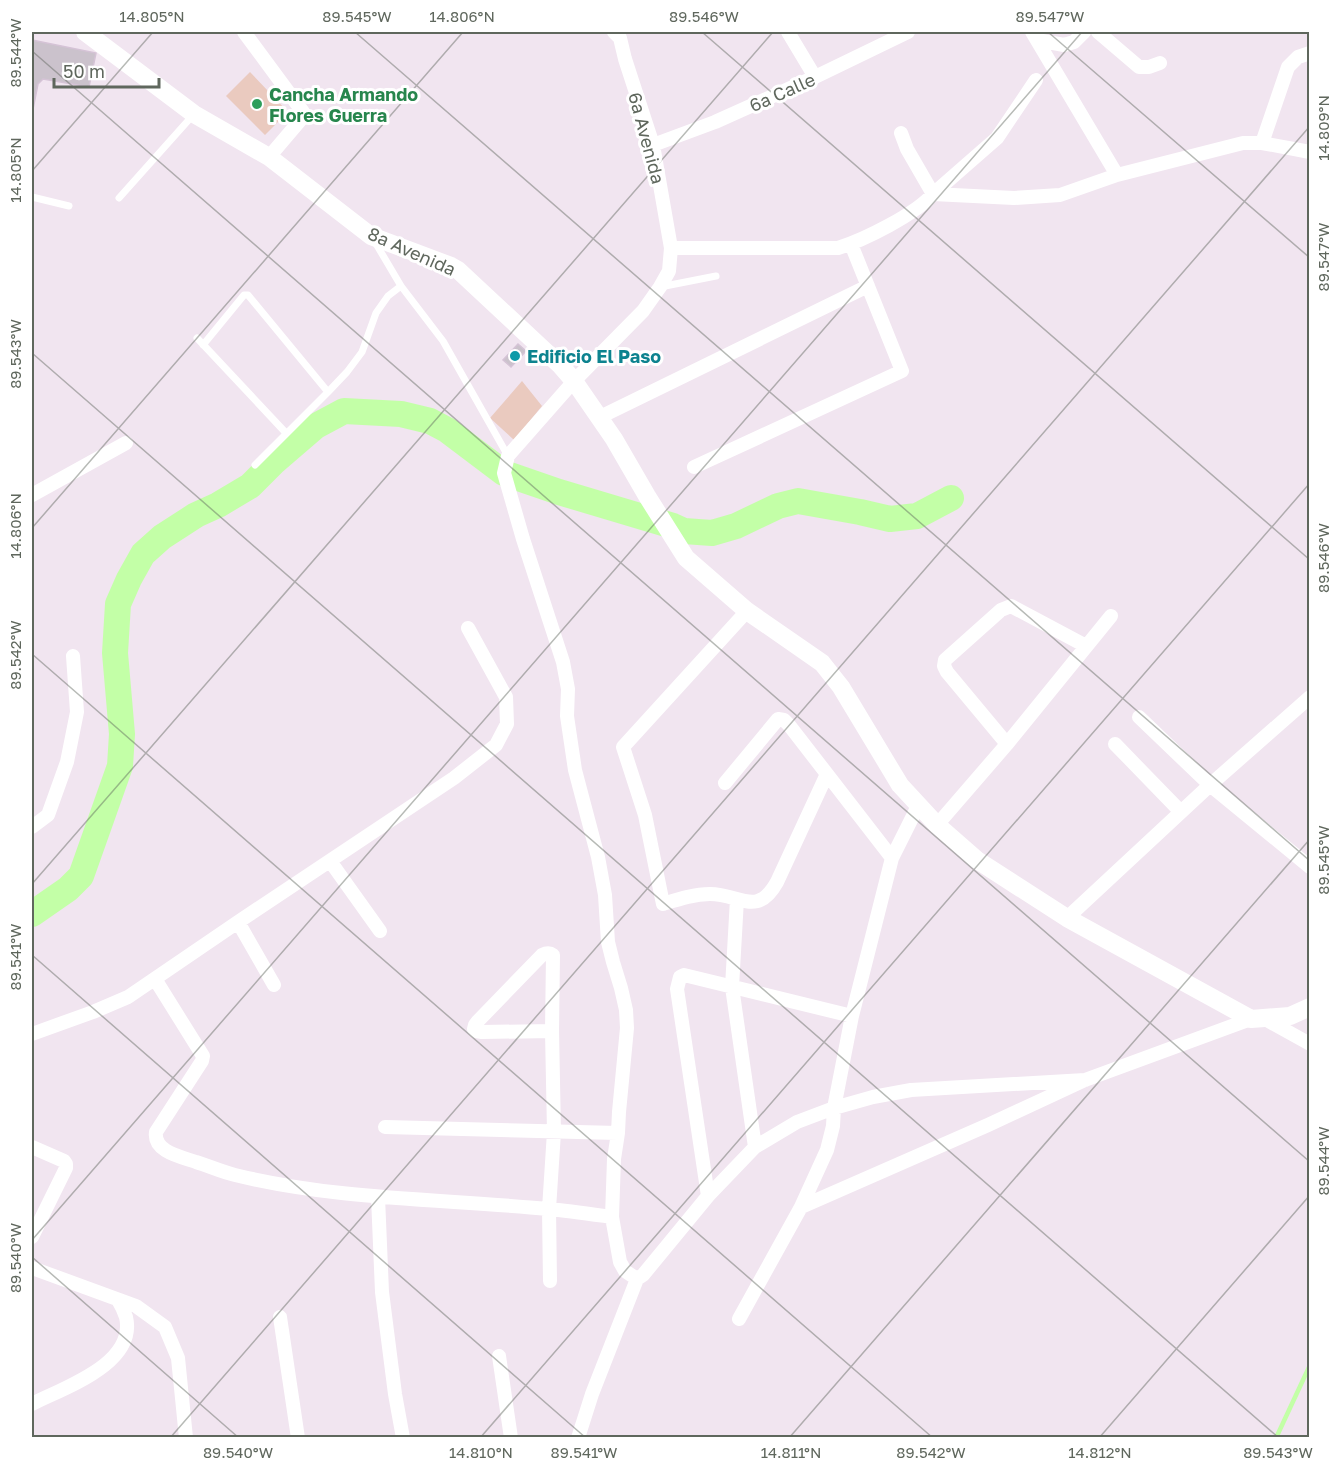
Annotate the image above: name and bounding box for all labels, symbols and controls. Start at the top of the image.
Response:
text: 14.805°N [119,7,185,25]
text: 89.545°W [322,7,392,25]
text: 14.806°N [429,7,495,25]
text: 89.546°W [669,7,739,25]
text: 89.547°W [1016,7,1084,25]
text: 89.544°W [6,18,24,88]
scale bar [54,51,159,89]
text: 50 m [63,60,105,82]
street label: 6a Calle [746,68,818,116]
place label: Cancha Armando Flores Guerra [269,83,418,126]
street label: 6a Avenida [624,90,670,186]
text: 14.809°N [1314,95,1332,161]
marker: Cancha Armando Flores Guerra [250,97,264,111]
text: 14.805°N [6,137,24,203]
street label: 8a Avenida [365,222,459,280]
text: 89.547°W [1314,223,1332,291]
text: 89.543°W [6,319,24,389]
place label: Edificio El Paso [527,345,661,367]
marker: Edificio El Paso [508,349,522,363]
text: 14.806°N [6,493,24,559]
text: 89.546°W [1314,523,1332,593]
text: 89.542°W [6,620,24,690]
text: 89.545°W [1314,825,1332,895]
text: 89.541°W [6,924,24,990]
text: 89.544°W [1314,1126,1332,1196]
text: 89.540°W [6,1223,24,1293]
text: 89.540°W [203,1443,273,1461]
text: 14.810°N [449,1443,513,1461]
text: 89.541°W [551,1443,617,1461]
text: 14.811°N [761,1443,821,1461]
text: 89.542°W [896,1443,966,1461]
text: 14.812°N [1068,1443,1132,1461]
text: 89.543°W [1243,1443,1313,1461]

